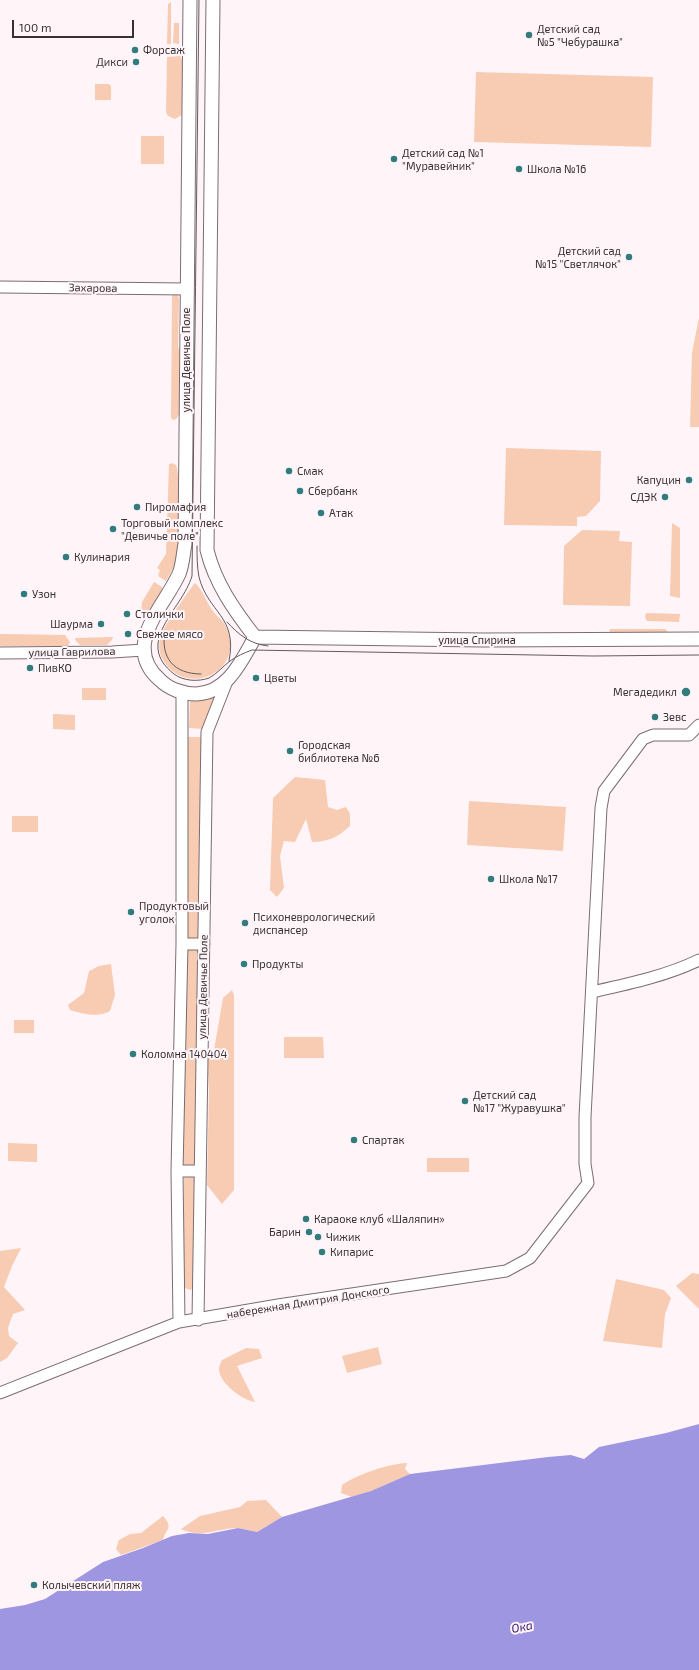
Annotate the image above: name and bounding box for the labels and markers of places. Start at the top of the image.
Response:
place label: Детский сад №5 "Чебурашка" [537,22,623,48]
marker: Детский сад №5 "Чебурашка" [524,30,534,40]
place label: Форсаж [143,43,185,57]
marker: Форсаж [130,45,140,55]
place label: Дикси [96,55,128,69]
marker: Дикси [131,57,141,67]
place label: Детский сад №1 "Муравейник" [402,146,484,172]
marker: Детский сад №1 "Муравейник" [389,154,399,164]
place label: Школа №16 [527,162,586,176]
marker: Школа №16 [514,164,524,174]
place label: Детский сад №15 "Светлячок" [535,244,621,270]
marker: Детский сад №15 "Светлячок" [624,252,634,262]
place label: Смак [297,464,323,478]
marker: Смак [284,466,294,476]
place label: Капуцин [637,473,681,487]
marker: Капуцин [684,475,694,485]
place label: Сбербанк [308,484,358,498]
marker: Сбербанк [295,486,305,496]
place label: СДЭК [630,490,657,504]
marker: СДЭК [660,492,670,502]
place label: Пиромафия [145,500,206,514]
marker: Пиромафия [132,502,142,512]
place label: Атак [329,506,353,520]
marker: Атак [316,508,326,518]
place label: Торговый комплекс "Девичье поле" [121,516,223,542]
marker: Торговый комплекс "Девичье поле" [108,524,118,534]
place label: Кулинария [74,550,130,564]
marker: Кулинария [61,552,71,562]
place label: Узон [32,587,56,601]
marker: Узон [19,589,29,599]
place label: Столички [135,607,184,621]
marker: Столички [122,609,132,619]
place label: Шаурма [50,617,93,631]
marker: Шаурма [96,619,106,629]
place label: Свежее мясо [136,627,203,641]
marker: Свежее мясо [123,629,133,639]
place label: ПивКО [38,661,72,675]
marker: ПивКО [25,663,35,673]
place label: Цветы [264,671,297,685]
marker: Цветы [251,673,261,683]
place label: Мегадедикл [613,685,677,699]
marker: Мегадедикл [680,686,692,698]
place label: Зевс [663,710,686,724]
marker: Зевс [650,712,660,722]
place label: Городская библиотека №6 [298,738,380,764]
marker: Городская библиотека №6 [285,746,295,756]
place label: Школа №17 [499,872,558,886]
marker: Школа №17 [486,874,496,884]
place label: Продуктовый уголок [139,899,209,925]
marker: Продуктовый уголок [126,907,136,917]
place label: Психоневрологический диспансер [253,910,375,936]
marker: Психоневрологический диспансер [240,918,250,928]
place label: Продукты [252,957,303,971]
marker: Продукты [239,959,249,969]
place label: Коломна 140404 [141,1047,227,1061]
marker: Коломна 140404 [128,1049,138,1059]
place label: Детский сад №17 "Журавушка" [473,1088,566,1114]
marker: Детский сад №17 "Журавушка" [460,1096,470,1106]
place label: Спартак [362,1133,404,1147]
marker: Спартак [349,1135,359,1145]
place label: Караоке клуб «Шаляпин» [314,1212,445,1226]
marker: Караоке клуб «Шаляпин» [301,1214,311,1224]
place label: Барин [269,1225,301,1239]
marker: Барин [304,1227,314,1237]
place label: Чижик [326,1230,360,1244]
marker: Чижик [313,1232,323,1242]
place label: Кипарис [330,1245,374,1259]
marker: Кипарис [317,1247,327,1257]
place label: Колычевский пляж [42,1578,141,1592]
marker: Колычевский пляж [29,1580,39,1590]

